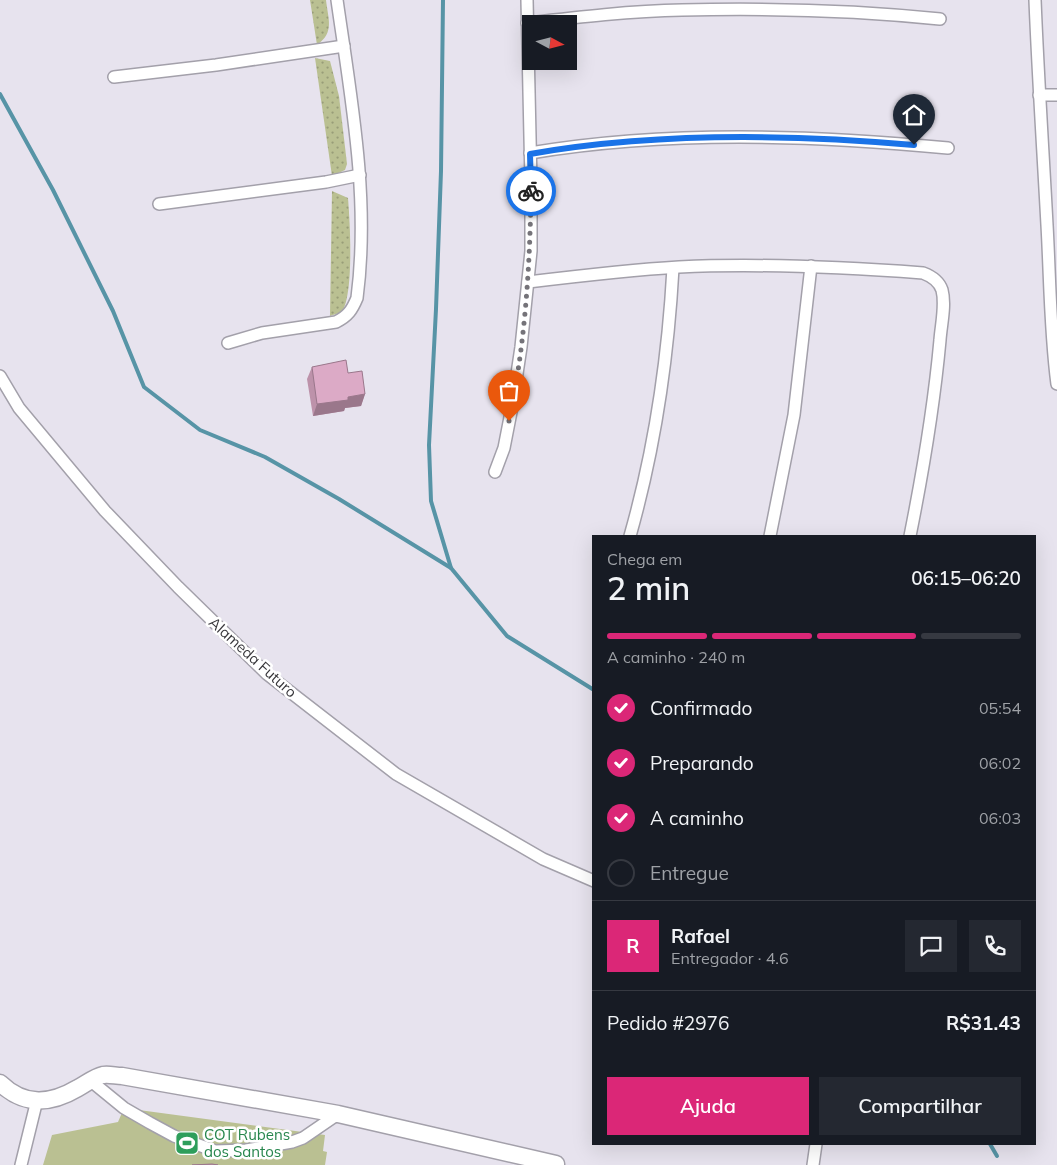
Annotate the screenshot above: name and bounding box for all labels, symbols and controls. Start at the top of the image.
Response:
north arrow [522,15,578,70]
map controls [522,15,577,70]
pin [893,94,935,145]
icon: home [900,101,928,129]
courier [506,166,556,216]
icon: bike [517,177,545,205]
pin [488,370,530,421]
icon: bag [495,377,523,405]
text: Chega em [607,549,682,569]
text: 06:15–06:20 [911,566,1021,590]
text: 2 min [607,568,690,608]
street label: Alameda Futuro [205,613,301,701]
text: A caminho · 240 m [607,647,745,667]
icon: check [607,694,635,722]
text: Confirmado [650,696,752,720]
text: 05:54 [979,698,1021,718]
icon: check [607,749,635,777]
text: Preparando [650,751,754,775]
text: 06:02 [979,753,1021,773]
icon: check [607,804,635,832]
text: A caminho [650,806,744,830]
text: 06:03 [979,808,1021,828]
text: Entregue [650,861,729,885]
button: chat [905,920,957,972]
button: phone [969,920,1021,972]
text: Rafael [671,924,730,948]
text: R [626,934,640,958]
text: Entregador · 4.6 [671,948,788,968]
text: Pedido #2976 [607,1011,729,1035]
text: R$31.43 [946,1011,1021,1035]
button: Ajuda [607,1077,809,1135]
button: Compartilhar [819,1077,1021,1135]
place label: COT Rubens dos Santos [204,1125,290,1161]
sports icon: COT Rubens dos Santos [174,1130,200,1156]

